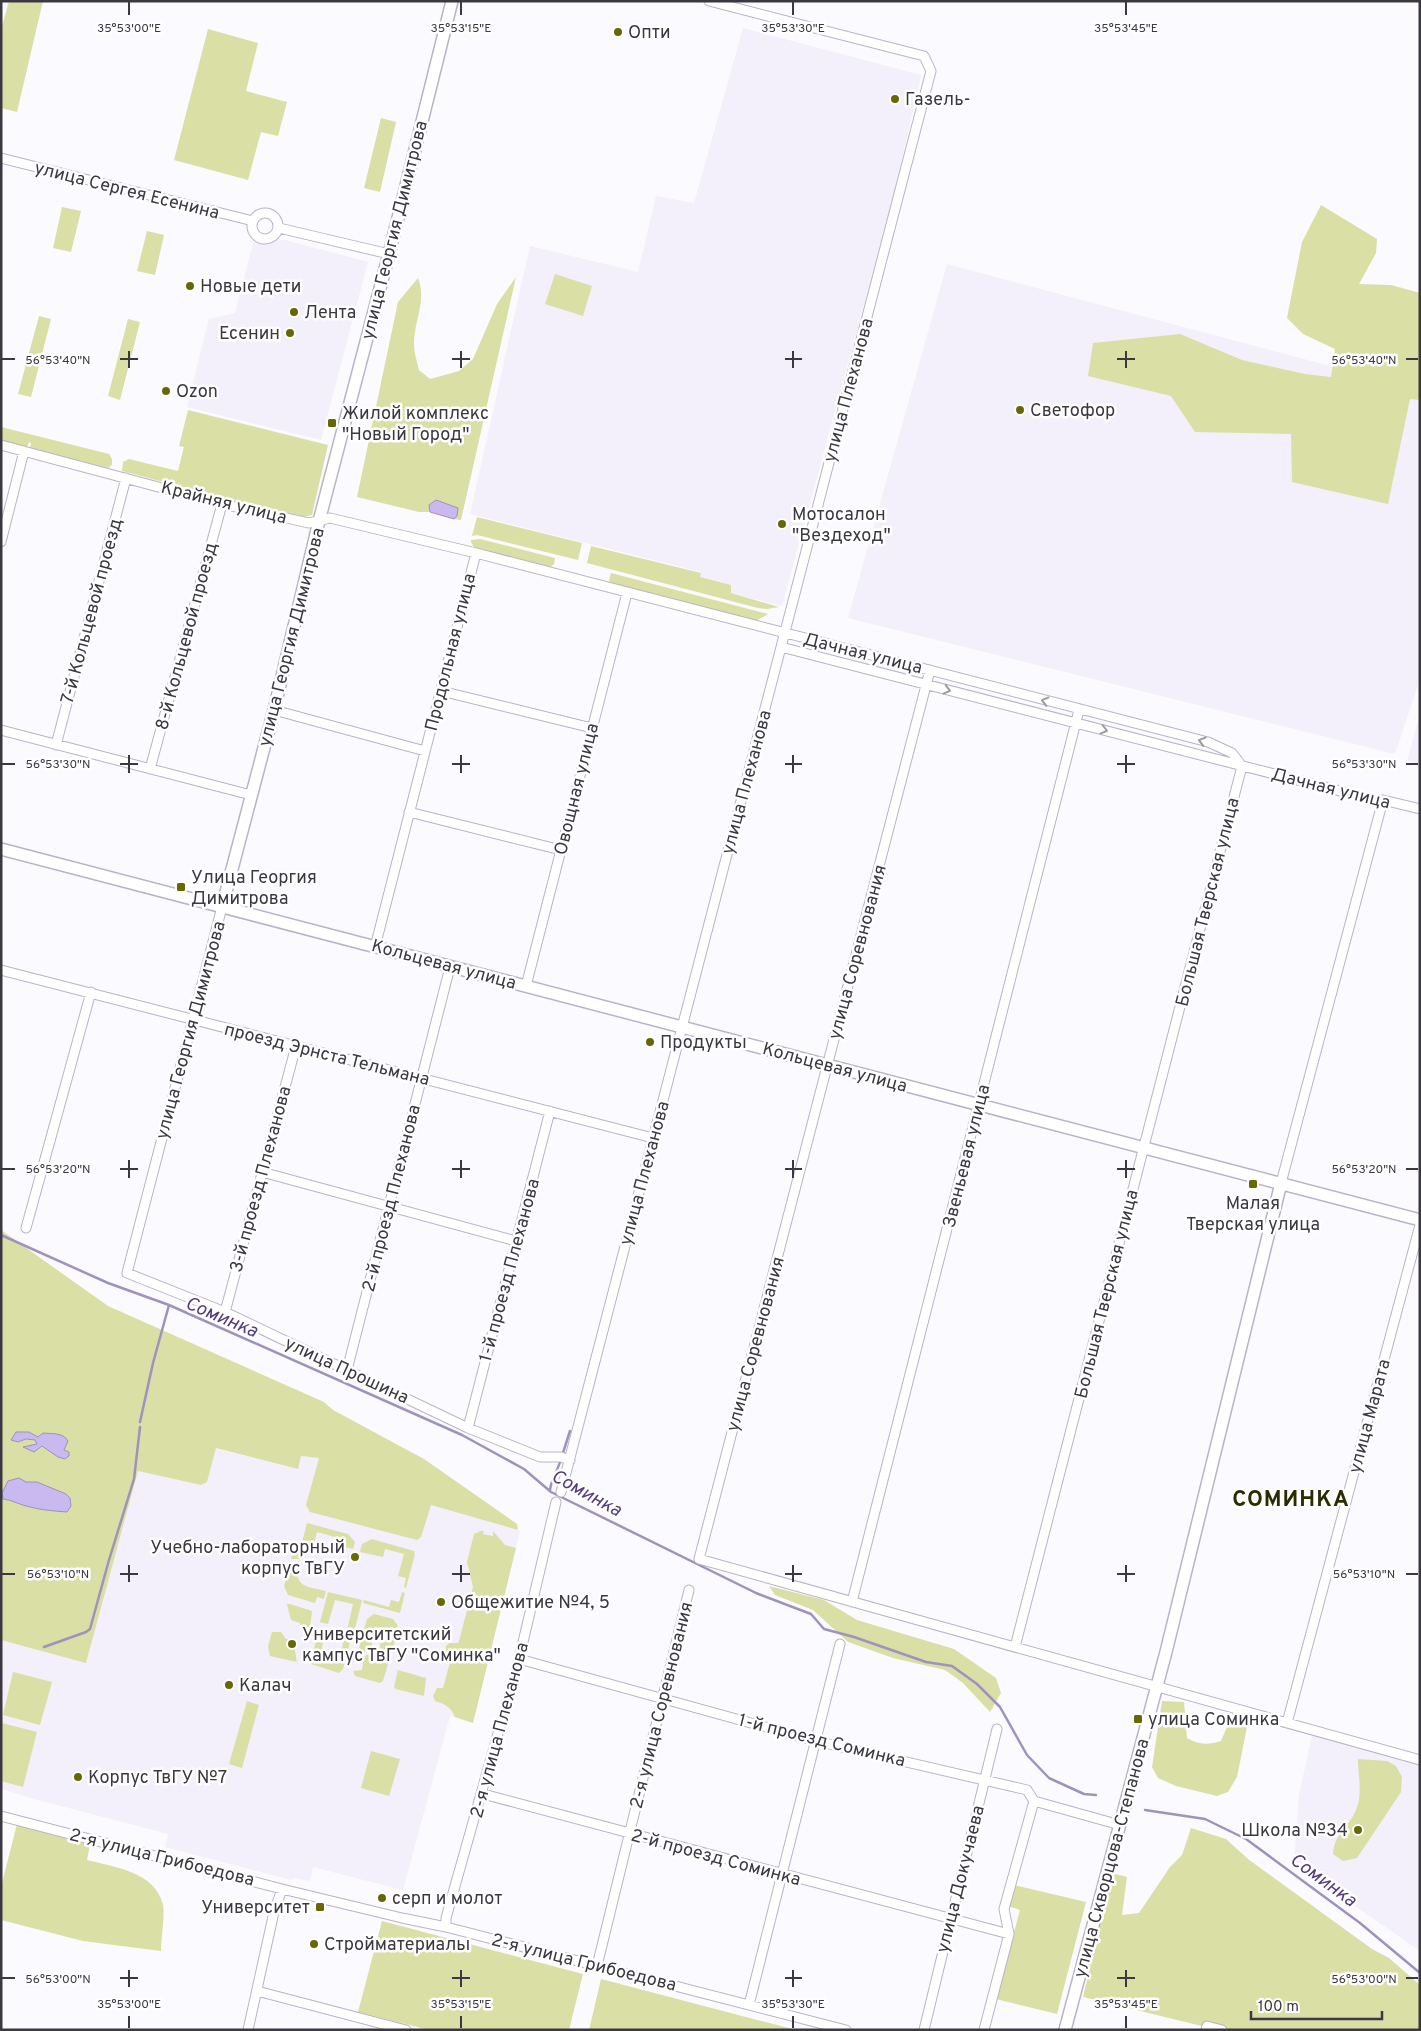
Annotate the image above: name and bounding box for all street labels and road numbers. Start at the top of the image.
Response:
street label: улица Георгия Димитрова [357,118,434,342]
street label: улица Сергея Есенина [32,157,222,226]
street label: улица Плеханова [819,316,880,465]
street label: Крайняя улица [158,477,289,530]
street label: 7-й Кольцевой проезд [57,516,128,707]
street label: улица Георгия Димитрова [254,525,331,749]
street label: 8-й Кольцевой проезд [151,540,224,733]
street label: Продольная улица [421,571,482,734]
street label: Дачная улица [801,629,925,680]
street label: улица Плеханова [717,708,778,857]
street label: Овощная улица [550,721,605,858]
street label: Дачная улица [1269,764,1393,815]
street label: Большая Тверская улица [1171,796,1246,1009]
street label: улица Соревнования [824,862,893,1042]
street label: улица Георгия Димитрова [151,919,232,1142]
street label: Кольцевая улица [369,935,518,996]
street label: проезд Эрнста Тельмана [222,1019,432,1092]
street label: Кольцевая улица [760,1038,909,1099]
street label: Звеньевая улица [939,1082,996,1230]
street label: 3-й проезд Плеханова [225,1084,297,1275]
street label: улица Плеханова [615,1099,676,1248]
street label: 2-й проезд Плеханова [358,1102,427,1294]
street label: 1-й проезд Плеханова [475,1176,546,1365]
street label: Большая Тверская улица [1070,1188,1145,1401]
street label: улица Соревнования [722,1254,791,1434]
street label: улица Прошина [281,1333,412,1410]
street label: улица Марата [1344,1357,1397,1476]
street label: 2-я улица Соревнования [626,1600,699,1811]
street label: 2-я улица Плеханова [466,1640,535,1821]
street label: 1-й проезд Соминка [736,1710,908,1773]
street label: улица Скворцова-Степанова [1069,1736,1155,1981]
street label: улица Докучаева [932,1803,991,1956]
street label: 2-я улица Грибоедова [67,1824,257,1893]
street label: 2-й проезд Соминка [628,1825,803,1892]
street label: 2-я улица Грибоедова [489,1929,679,1998]

